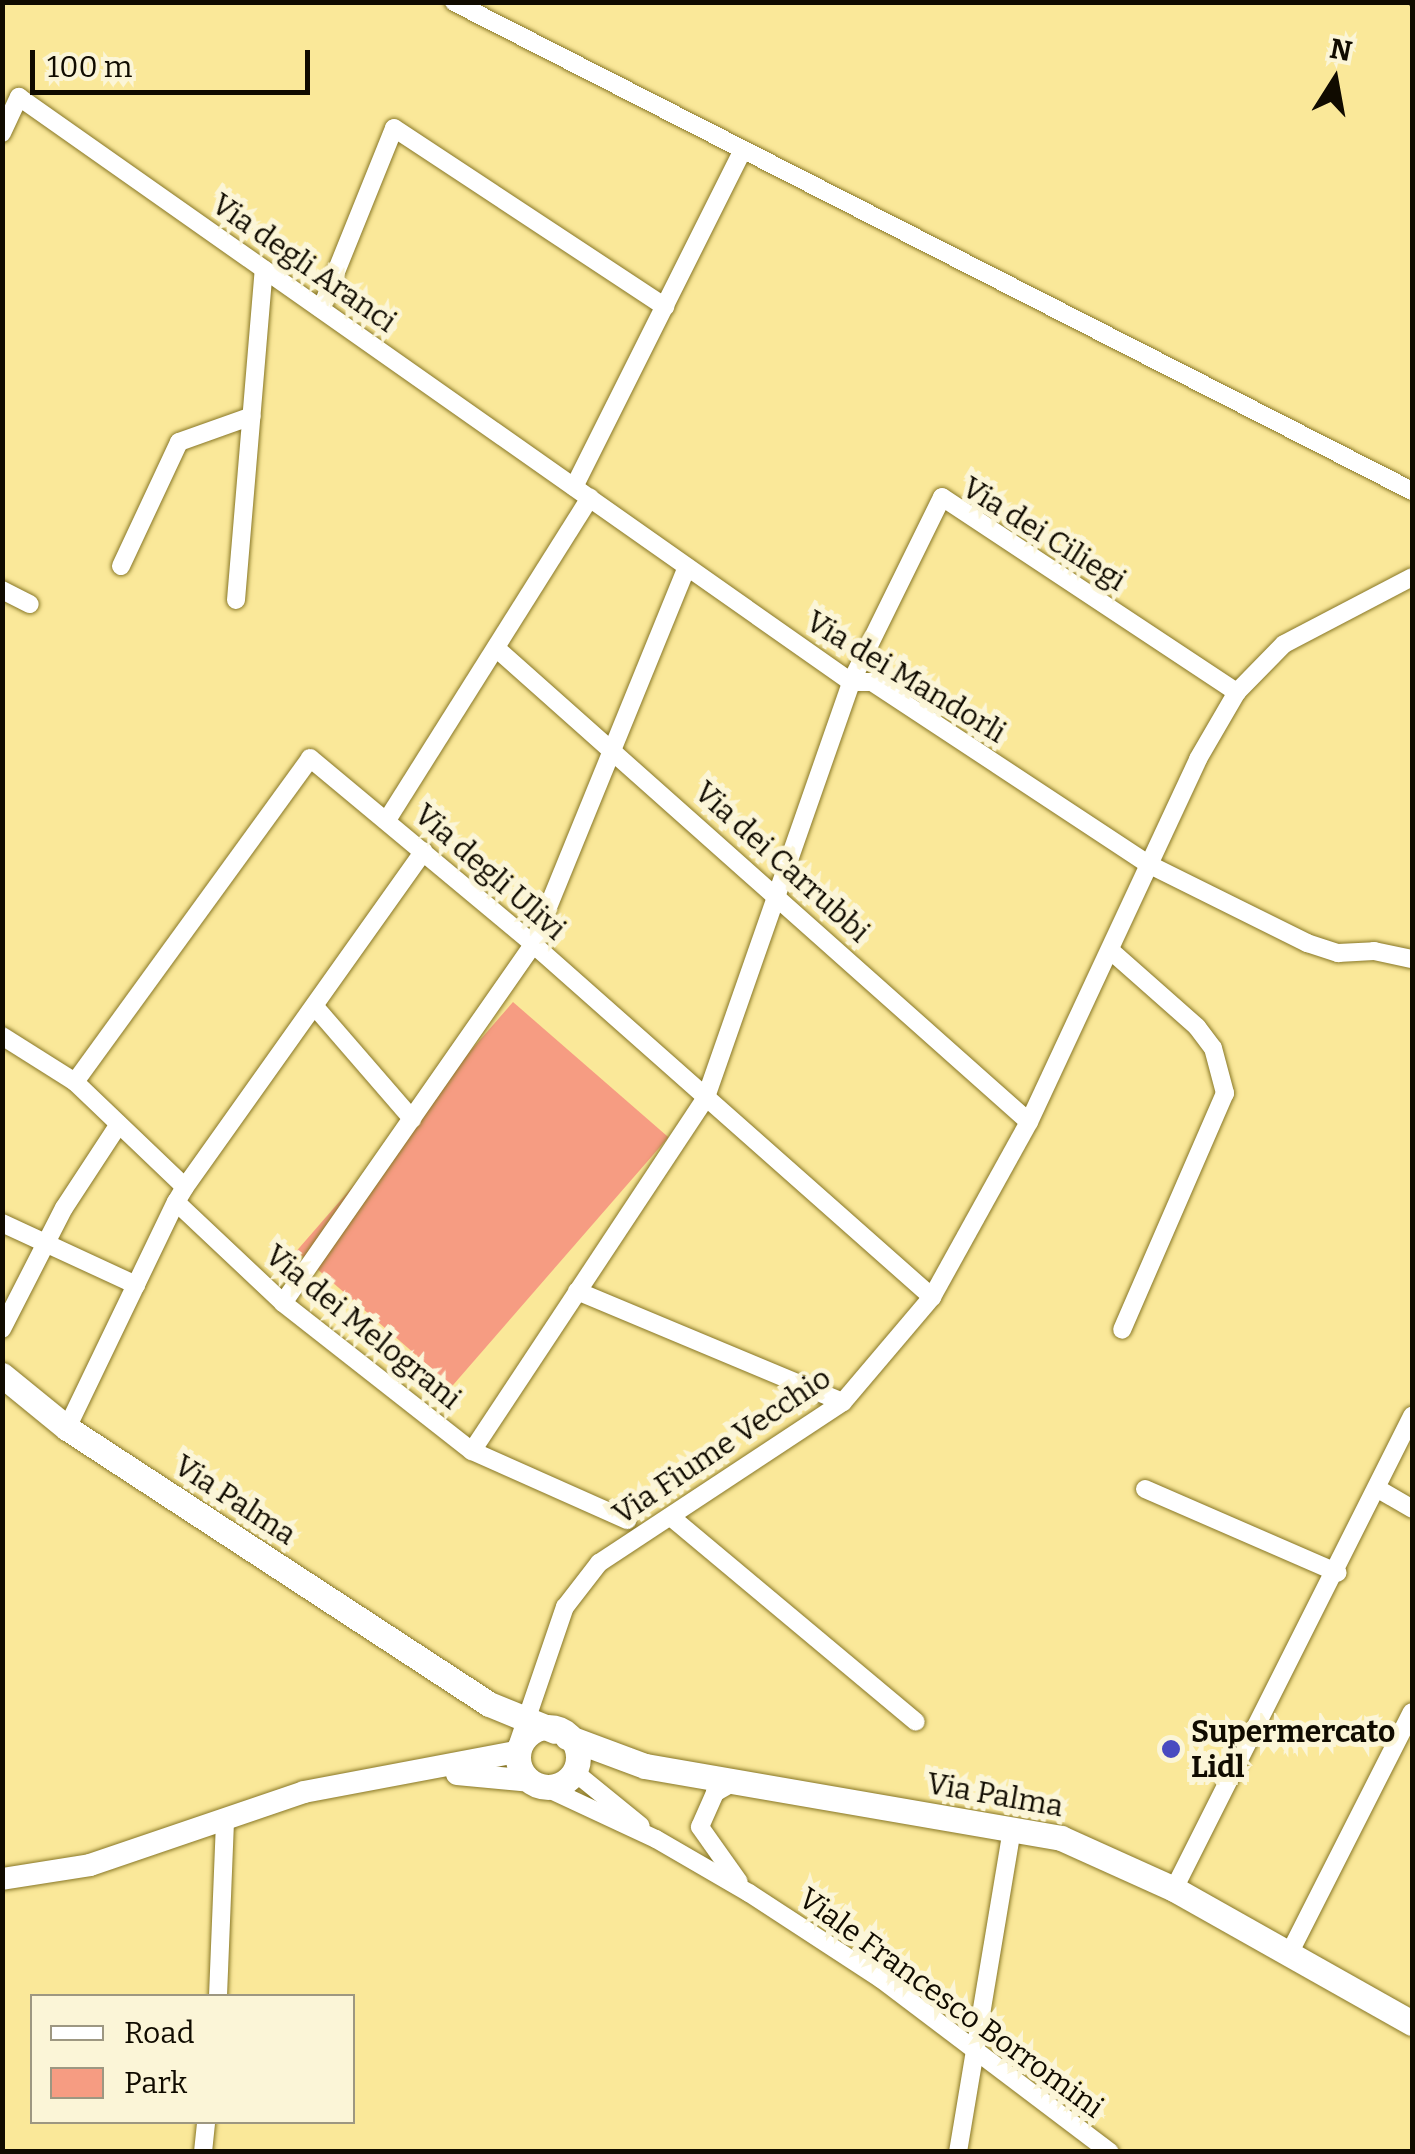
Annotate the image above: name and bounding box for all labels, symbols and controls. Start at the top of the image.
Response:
scale bar [35,30,315,92]
north arrow [1285,30,1385,130]
text: N [1327,32,1355,68]
text: 100 m [47,49,132,85]
street label: Via degli Aranci [205,186,403,340]
street label: Via dei Ciliegi [955,469,1133,599]
street label: Via dei Mandorli [800,603,1012,751]
street label: Via dei Carrubbi [687,774,877,950]
street label: Via degli Ulivi [407,797,573,947]
street label: Via dei Melograni [258,1237,468,1417]
street label: Via Fiume Vecchio [606,1360,838,1532]
street label: Via Palma [167,1447,303,1553]
place label: Supermercato Lidl [1191,1714,1395,1784]
marker: Supermercato Lidl [1160,1738,1182,1760]
street label: Via Palma [924,1765,1066,1825]
street label: Viale Francesco Borromini [792,1880,1110,2126]
legend [30,1994,355,2124]
text: Road [124,2015,195,2051]
text: Park [124,2065,187,2101]

